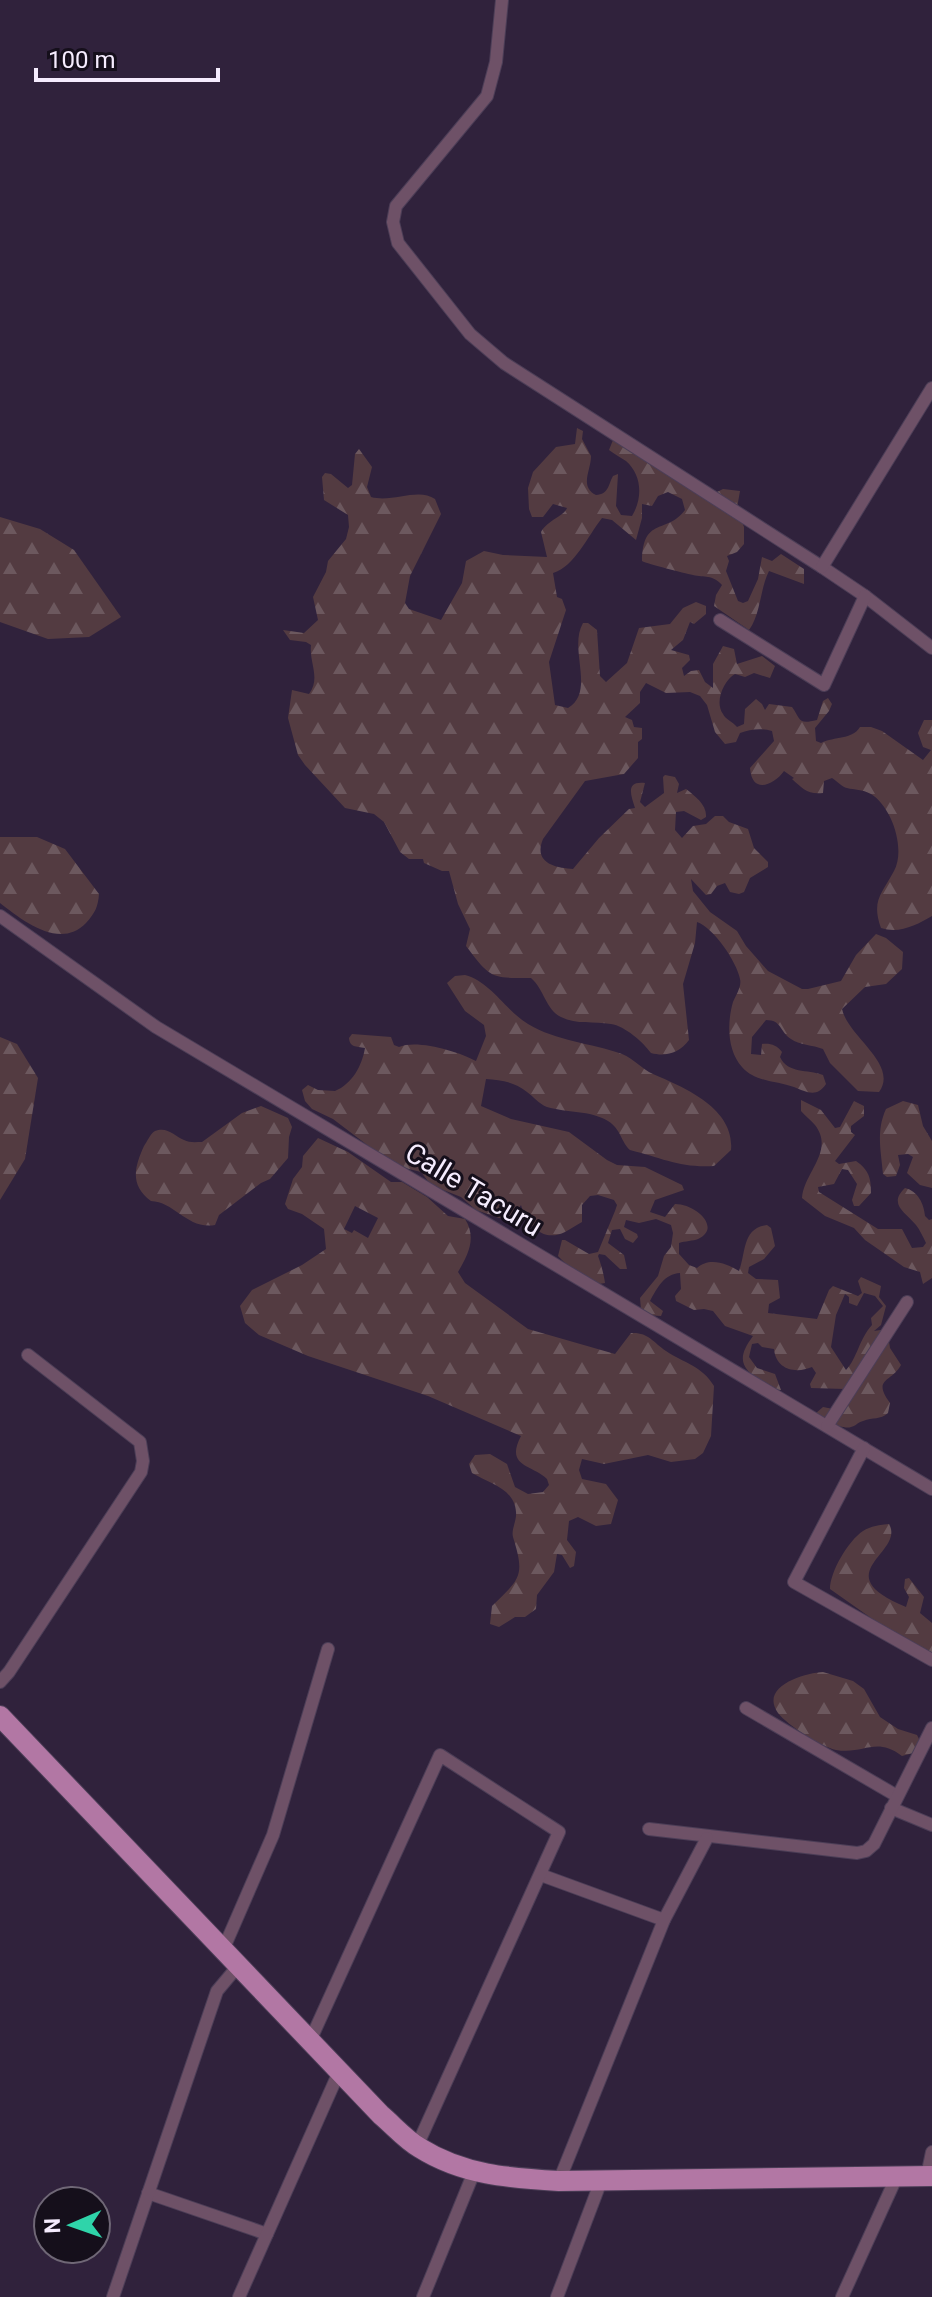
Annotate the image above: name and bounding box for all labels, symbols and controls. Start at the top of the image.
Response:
scale bar [36,32,218,82]
text: 100 m [48,46,115,74]
street label: Calle Tacuru [399,1136,548,1243]
north arrow [32,2185,112,2265]
text: N [40,2217,65,2234]

